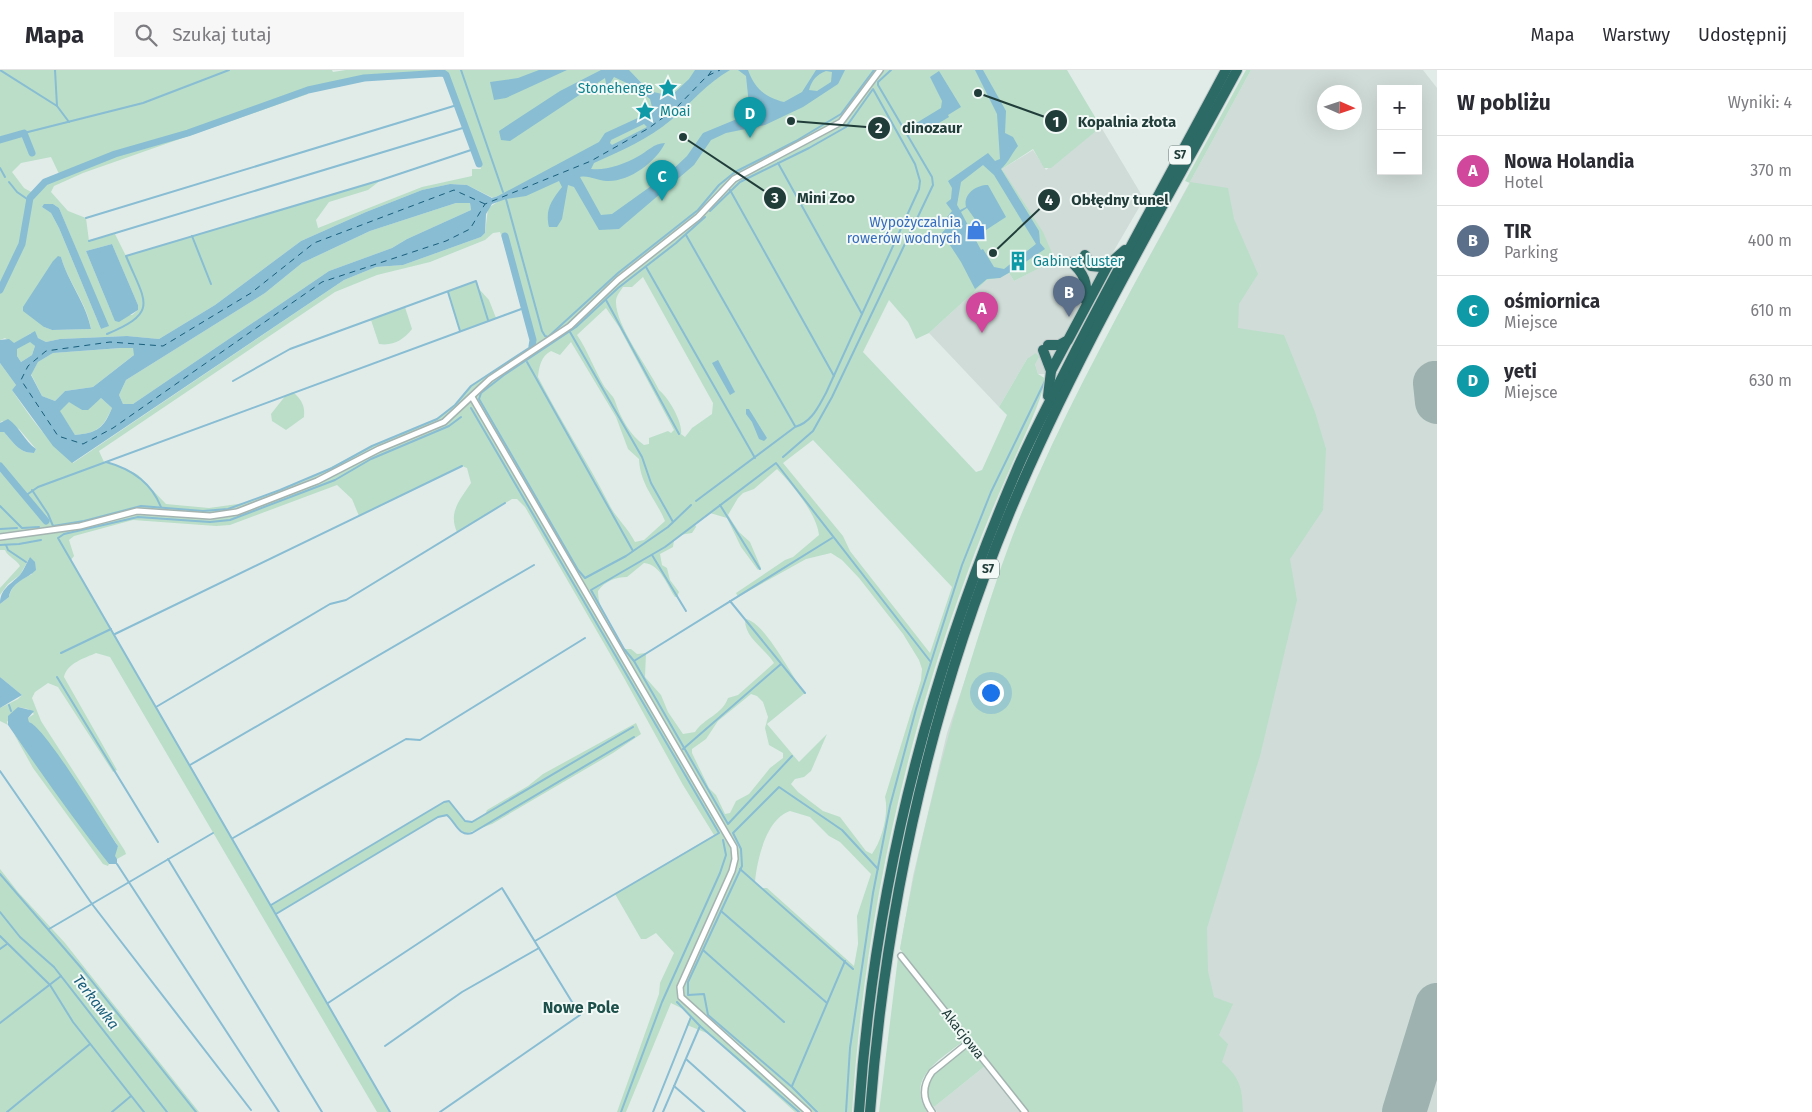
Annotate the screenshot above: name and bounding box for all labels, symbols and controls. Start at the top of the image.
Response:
search box [114,12,464,57]
text: Mapa [25,21,84,49]
icon: search [132,21,160,49]
text: Szukaj tutaj [172,23,272,46]
text: Mapa [1530,24,1575,46]
text: Warstwy [1603,24,1670,46]
text: Udostępnij [1698,24,1787,46]
place icon: Stonehenge [657,77,679,99]
place label: Stonehenge [578,80,653,97]
north arrow [1317,85,1362,130]
map controls [1377,85,1422,175]
button: + [1377,85,1422,130]
text: W pobliżu [1457,90,1551,116]
text: Wyniki: 4 [1728,93,1792,112]
pin: D [734,97,766,138]
place icon: Moai [634,100,656,122]
place label: Moai [660,103,691,120]
callout: Kopalnia złota [1043,106,1187,136]
callout: dinozaur [867,113,972,143]
text: 1 [1053,113,1059,131]
text: Kopalnia złota [1078,113,1176,131]
text: 2 [875,119,883,137]
text: dinozaur [902,119,963,137]
button: − [1377,130,1422,175]
road number: S7 [1169,146,1191,164]
text: Nowa Holandia [1504,150,1634,173]
pin: C [646,160,678,201]
text: A [1468,161,1478,180]
text: 370 m [1750,161,1792,180]
text: Hotel [1504,173,1543,192]
callout: Mini Zoo [762,183,865,213]
callout: Obłędny tunel [1036,185,1179,215]
text: 3 [770,189,779,207]
text: Mini Zoo [797,189,855,207]
text: 4 [1045,191,1054,209]
text: Obłędny tunel [1071,191,1169,209]
place label: Wypożyczalnia rowerów wodnych [847,214,961,247]
shop icon: Wypożyczalnia rowerów wodnych [965,219,987,241]
text: TIR [1504,220,1532,243]
text: B [1468,231,1478,250]
text: 400 m [1748,231,1792,250]
text: Parking [1504,243,1558,262]
building icon: Gabinet luster [1007,250,1029,272]
place label: Gabinet luster [1033,253,1124,270]
pin: B [1053,276,1085,317]
text: ośmiornica [1504,290,1600,313]
pin: A [966,292,998,333]
text: C [1468,301,1478,320]
text: 610 m [1750,301,1792,320]
text: Miejsce [1504,313,1558,332]
text: yeti [1504,360,1537,383]
text: D [1468,371,1478,390]
text: 630 m [1749,371,1792,390]
text: Miejsce [1504,383,1558,402]
road number: S7 [977,559,999,578]
your location [978,680,1004,706]
water label: Terkawka [69,971,123,1033]
district label: Nowe Pole [543,998,619,1017]
street label: Akacjowa [938,1006,988,1062]

